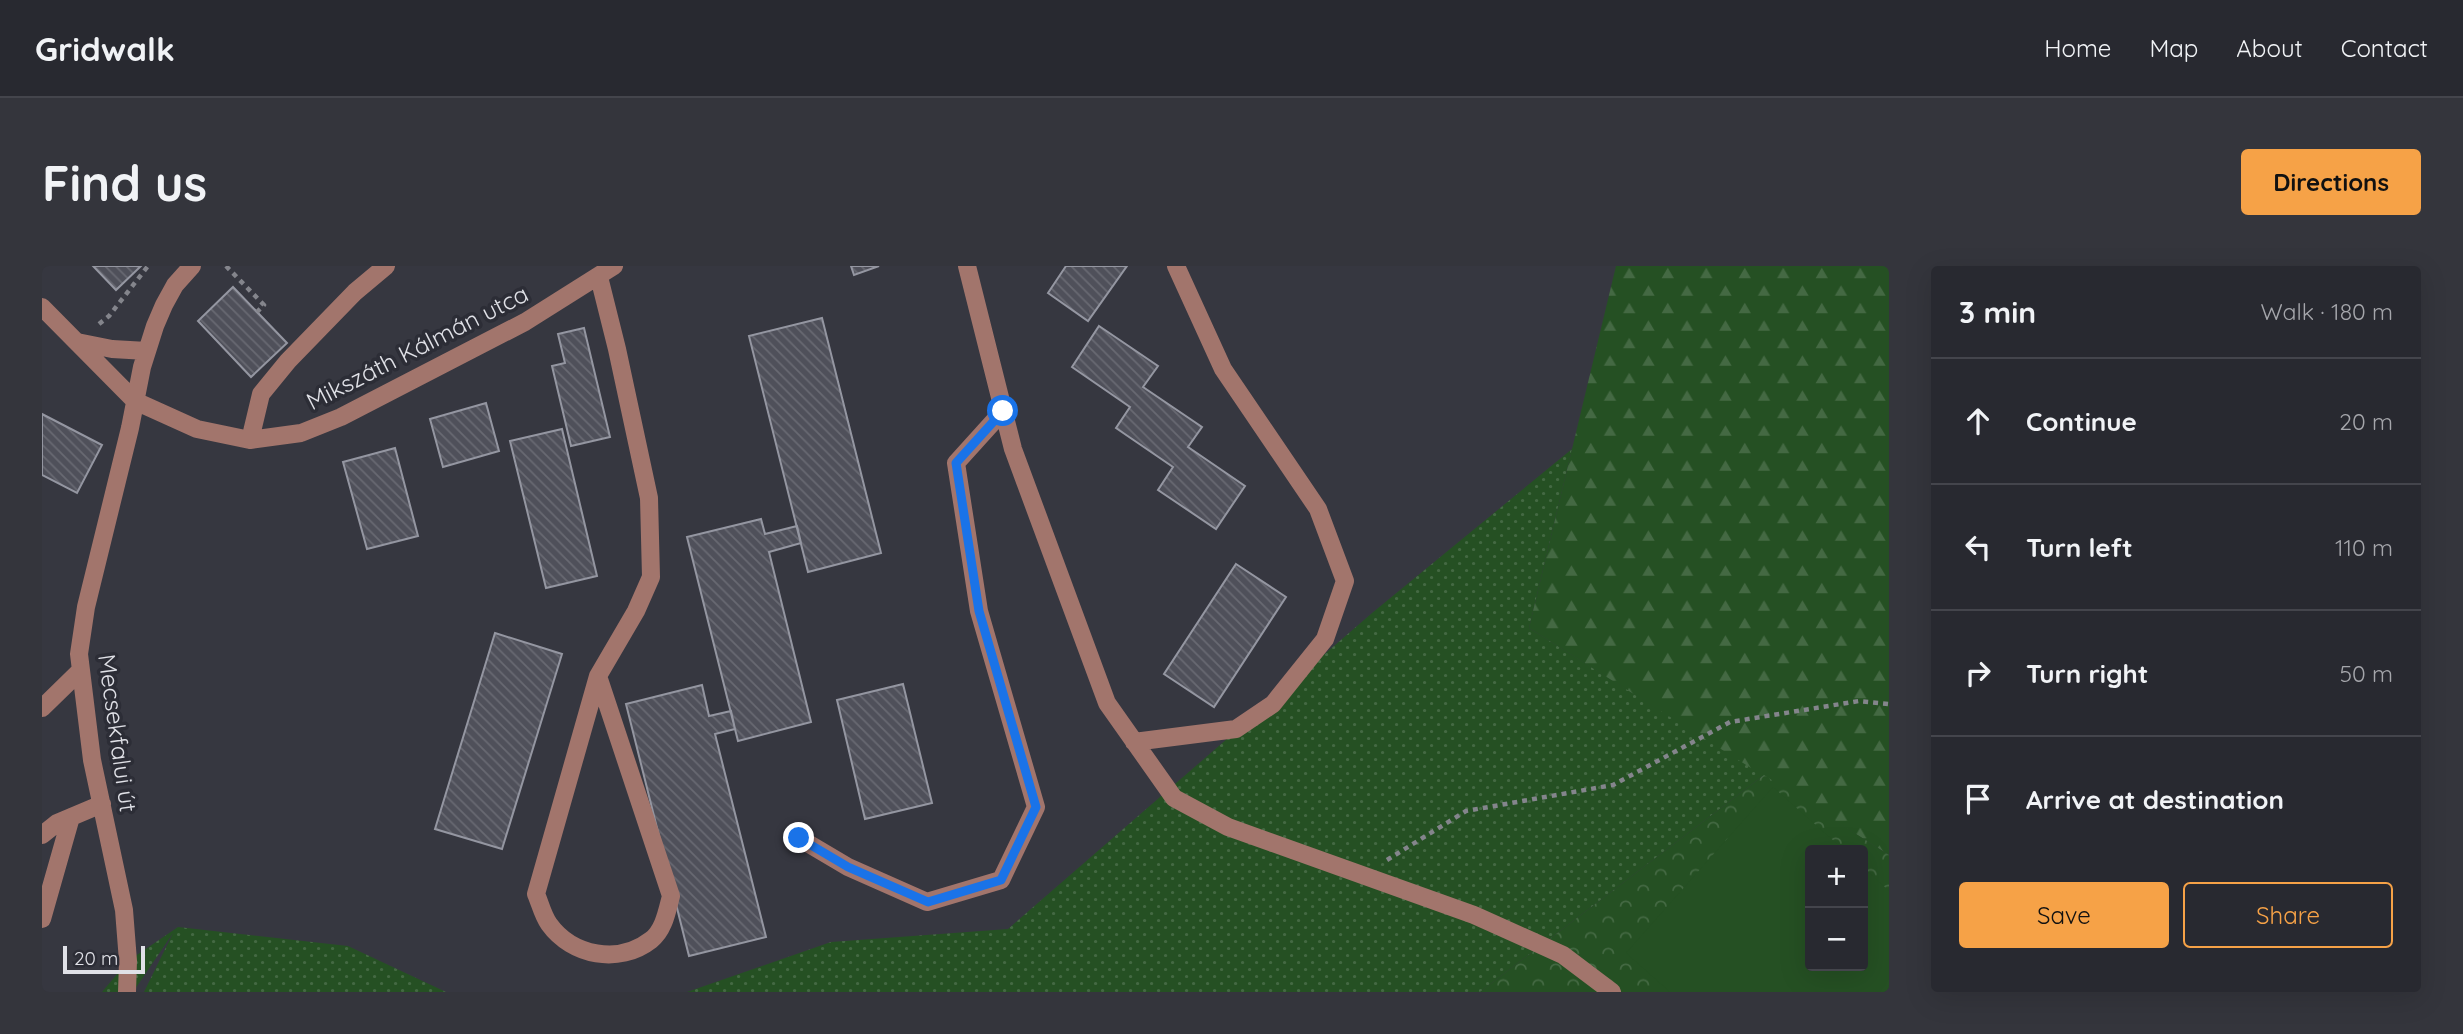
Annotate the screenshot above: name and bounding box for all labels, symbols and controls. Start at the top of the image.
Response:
text: Gridwalk [35,28,175,69]
text: Home [2044,33,2111,63]
text: Map [2149,33,2198,63]
text: About [2236,33,2303,63]
text: Contact [2341,33,2428,63]
button: Directions [2241,149,2421,215]
text: Find us [42,152,207,213]
street label: Mikszáth Kálmán utca [301,278,533,416]
text: 3 min [1959,293,2036,331]
text: Walk · 180 m [2261,297,2393,326]
route start [987,395,1018,426]
icon: ahead [1959,402,1997,440]
text: Continue [2026,405,2137,438]
text: 20 m [2339,407,2393,436]
icon: left [1959,528,1997,566]
text: Turn left [2026,531,2133,564]
text: 110 m [2335,533,2393,562]
street label: Mecsekfalui út [92,652,144,814]
icon: right [1959,654,1997,692]
text: Turn right [2026,657,2148,690]
text: 50 m [2340,659,2393,688]
icon: arrive [1959,780,1997,818]
text: Arrive at destination [2026,783,2284,816]
route end [783,822,814,853]
map controls [1805,845,1868,971]
button: + [1805,845,1868,908]
button: Save [1959,882,2169,948]
button: Share [2183,882,2393,948]
button: − [1805,908,1868,971]
scale bar [63,943,145,975]
text: 20 m [74,946,118,970]

